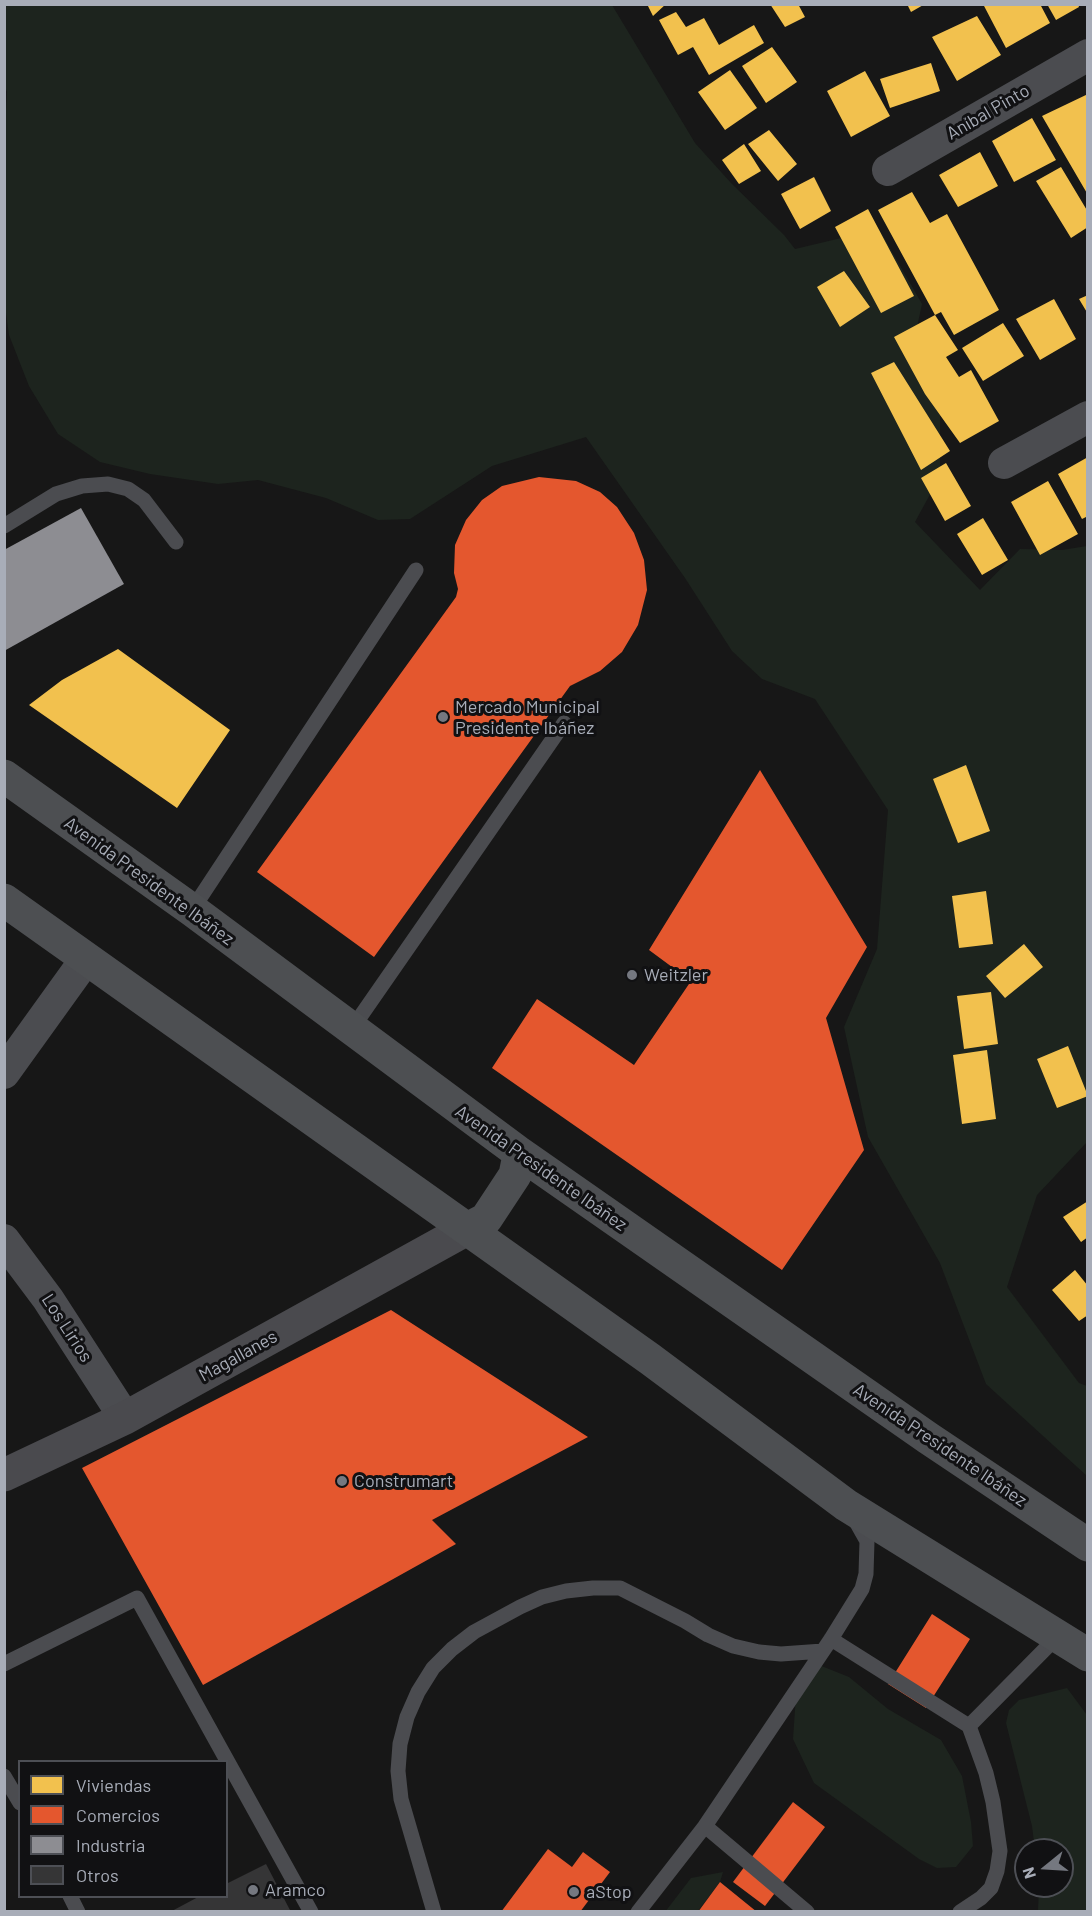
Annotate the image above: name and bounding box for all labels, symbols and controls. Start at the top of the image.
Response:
street label: Aníbal Pinto [943,80,1033,144]
place label: Mercado Municipal Presidente Ibáñez [455,696,600,738]
marker: Mercado Municipal Presidente Ibáñez [436,710,450,724]
street label: Avenida Presidente Ibáñez [60,812,238,950]
place label: Weitzler [644,964,708,986]
marker: Weitzler [625,968,639,982]
street label: Avenida Presidente Ibáñez [451,1100,631,1236]
street label: Los Lirios [37,1290,97,1366]
street label: Magallanes [195,1326,281,1386]
street label: Avenida Presidente Ibáñez [849,1379,1031,1511]
place label: Construmart [354,1470,453,1492]
marker: Construmart [335,1474,349,1488]
legend [18,1760,228,1898]
text: Viviendas [76,1774,151,1796]
text: Comercios [76,1804,160,1826]
text: Industria [76,1834,145,1856]
north arrow [1014,1838,1074,1898]
text: Otros [76,1864,119,1886]
text: N [1018,1865,1039,1881]
place label: Aramco [265,1879,326,1901]
place label: aStop [586,1881,632,1903]
marker: Aramco [246,1883,260,1897]
marker: aStop [567,1885,581,1899]

